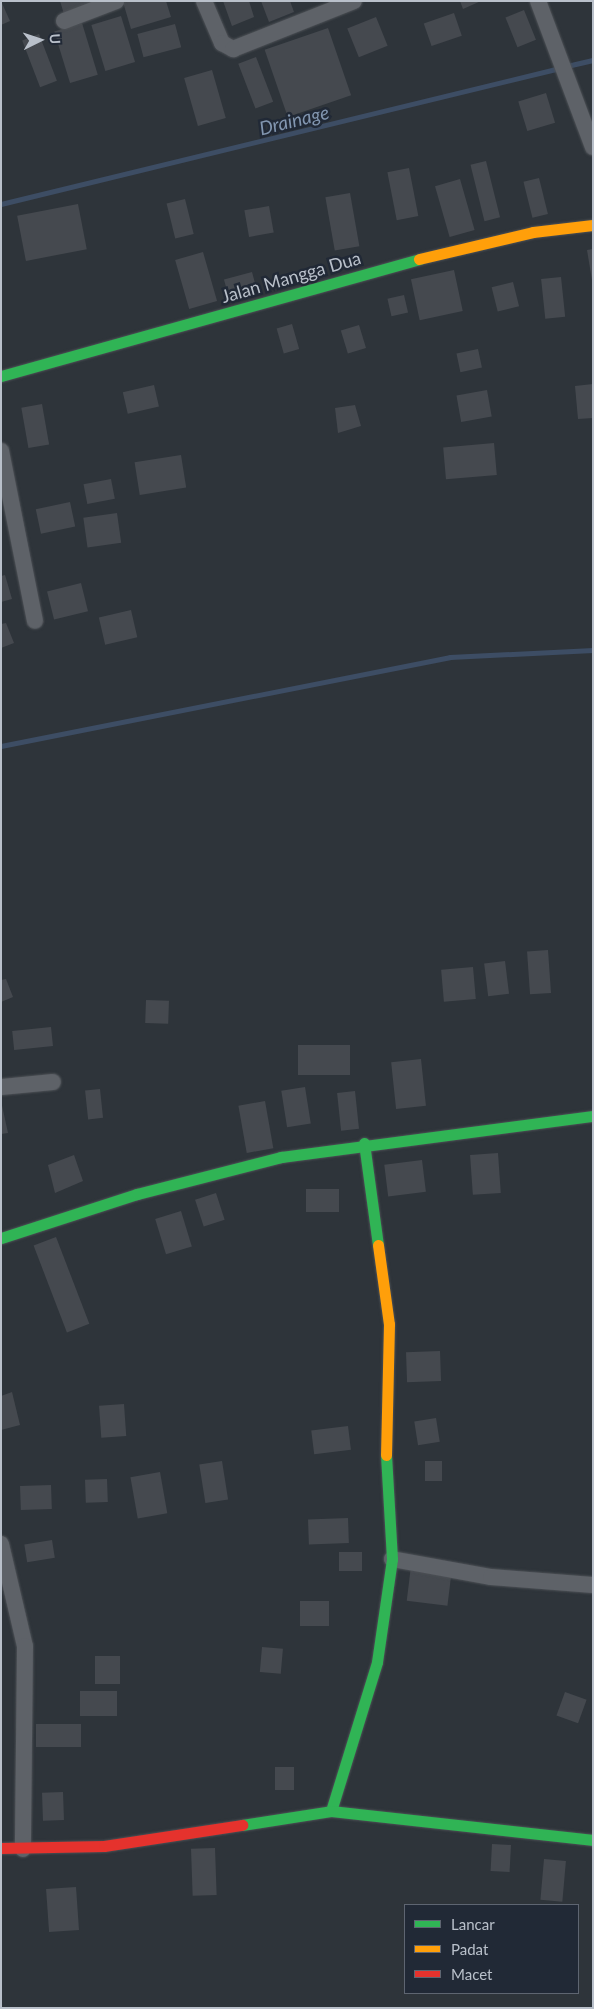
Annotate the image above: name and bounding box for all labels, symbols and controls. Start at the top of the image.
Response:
north arrow [15,15,65,65]
text: U [47,33,64,45]
water label: Drainage [257,100,331,140]
street label: Jalan Mangga Dua [219,247,363,307]
legend [404,1904,579,1994]
text: Lancar [451,1915,495,1933]
text: Padat [451,1940,488,1958]
text: Macet [451,1965,492,1983]

